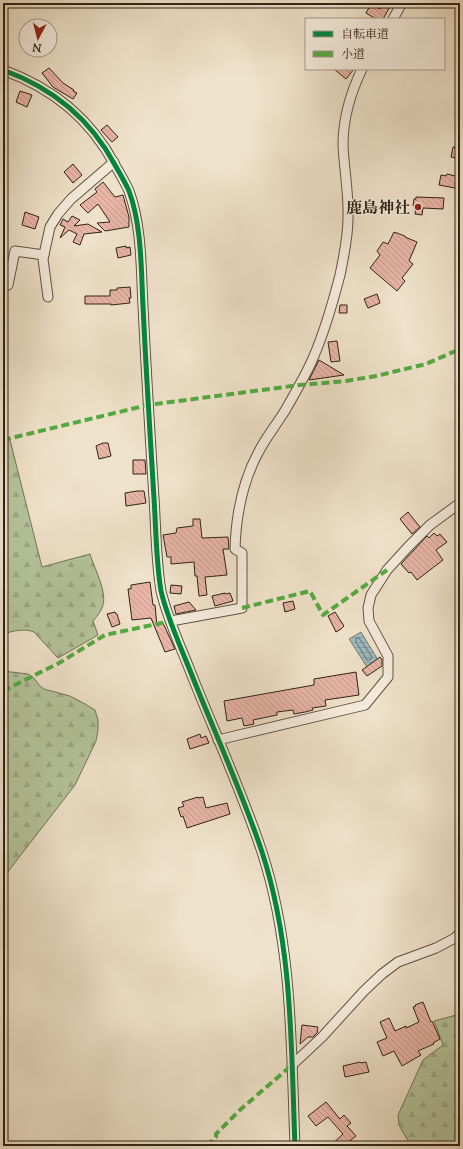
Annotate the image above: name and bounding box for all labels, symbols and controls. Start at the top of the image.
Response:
north arrow [18,18,58,58]
legend [305,18,445,70]
text: 自転車道 [341,26,389,44]
text: N [31,38,43,56]
text: 小道 [341,46,365,64]
place label: 鹿島神社 [346,198,410,221]
marker: 鹿島神社 [413,202,423,212]

